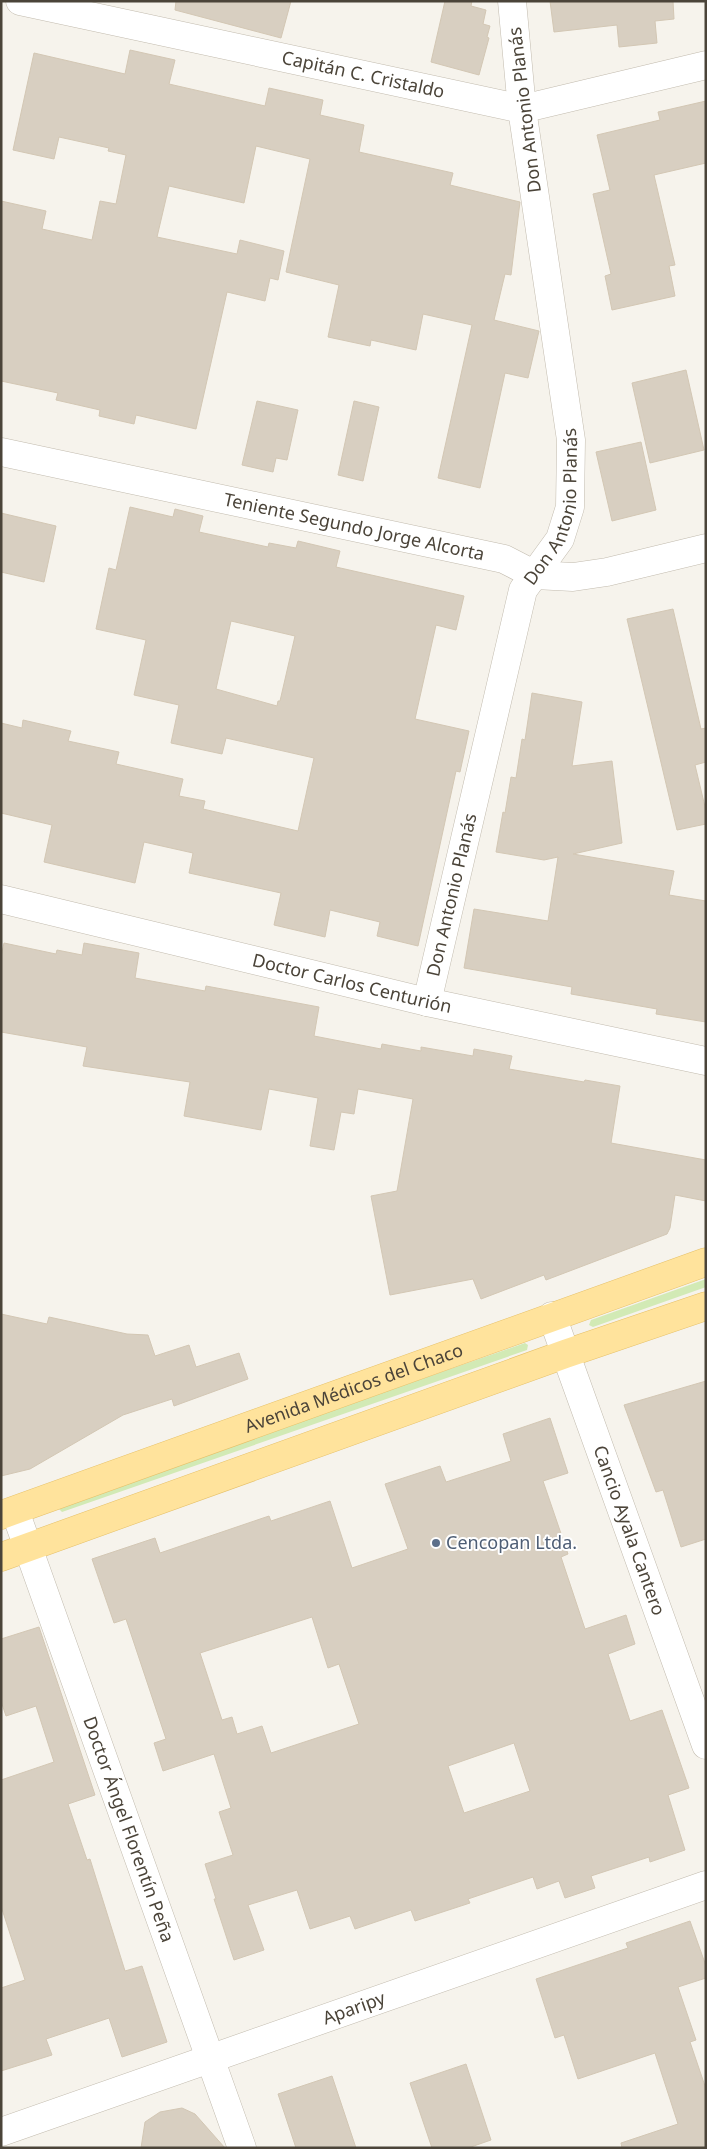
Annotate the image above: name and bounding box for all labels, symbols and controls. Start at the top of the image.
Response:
street label: Don Antonio Planás [502,26,546,194]
street label: Capitán C. Cristaldo [280,45,447,103]
street label: Don Antonio Planás [518,427,582,590]
street label: Teniente Segundo Jorge Alcorta [222,487,487,566]
street label: Don Antonio Planás [420,811,482,979]
street label: Doctor Carlos Centurión [250,947,454,1018]
street label: Avenida Médicos del Chaco [241,1337,466,1438]
street label: Cancio Ayala Cantero [588,1442,672,1619]
place label: Cencopan Ltda. [446,1530,577,1554]
marker: Cencopan Ltda. [430,1537,442,1549]
street label: Doctor Ángel Florentín Peña [78,1713,181,1945]
street label: Aparipy [319,1985,389,2029]

